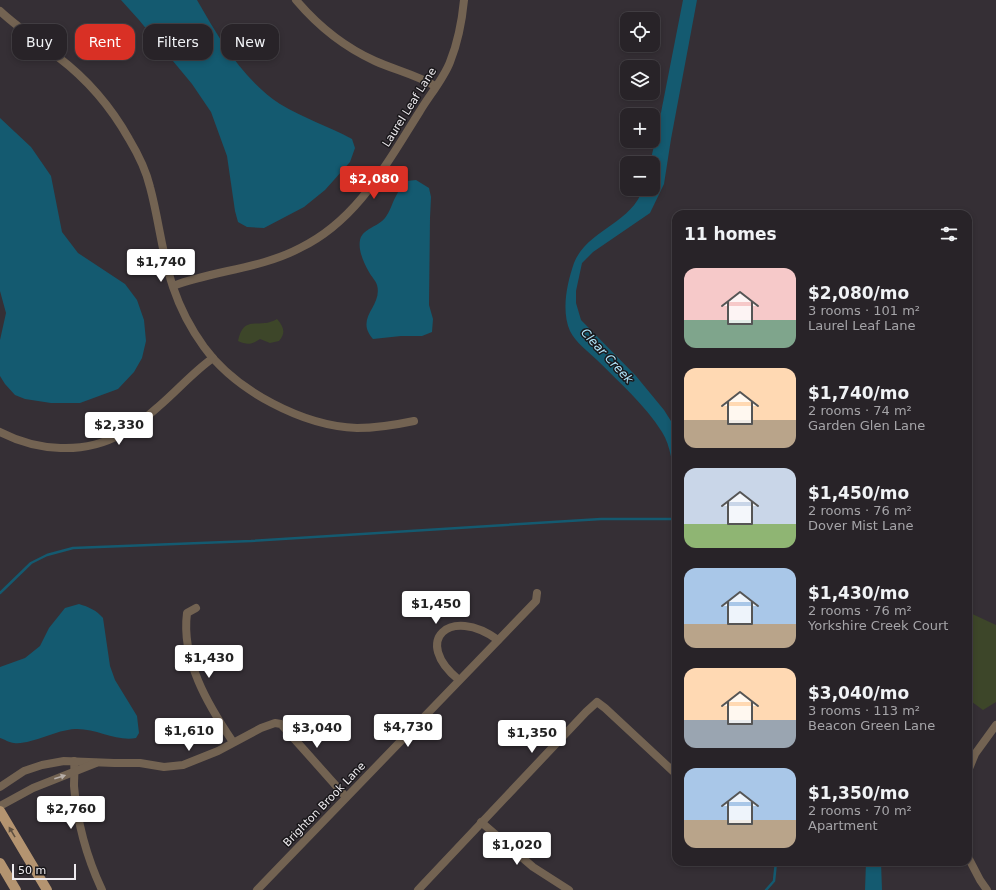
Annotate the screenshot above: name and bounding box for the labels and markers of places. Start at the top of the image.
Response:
pin: $2,080 [341,166,407,200]
pin: $1,740 [128,249,194,283]
pin: $2,330 [86,412,152,446]
pin: $1,450 [403,591,469,625]
pin: $1,430 [176,645,242,679]
pin: $4,730 [375,714,441,748]
pin: $3,040 [284,715,350,749]
pin: $1,610 [156,718,222,752]
pin: $1,350 [499,720,565,754]
pin: $2,760 [38,796,104,830]
pin: $1,020 [484,832,550,866]

